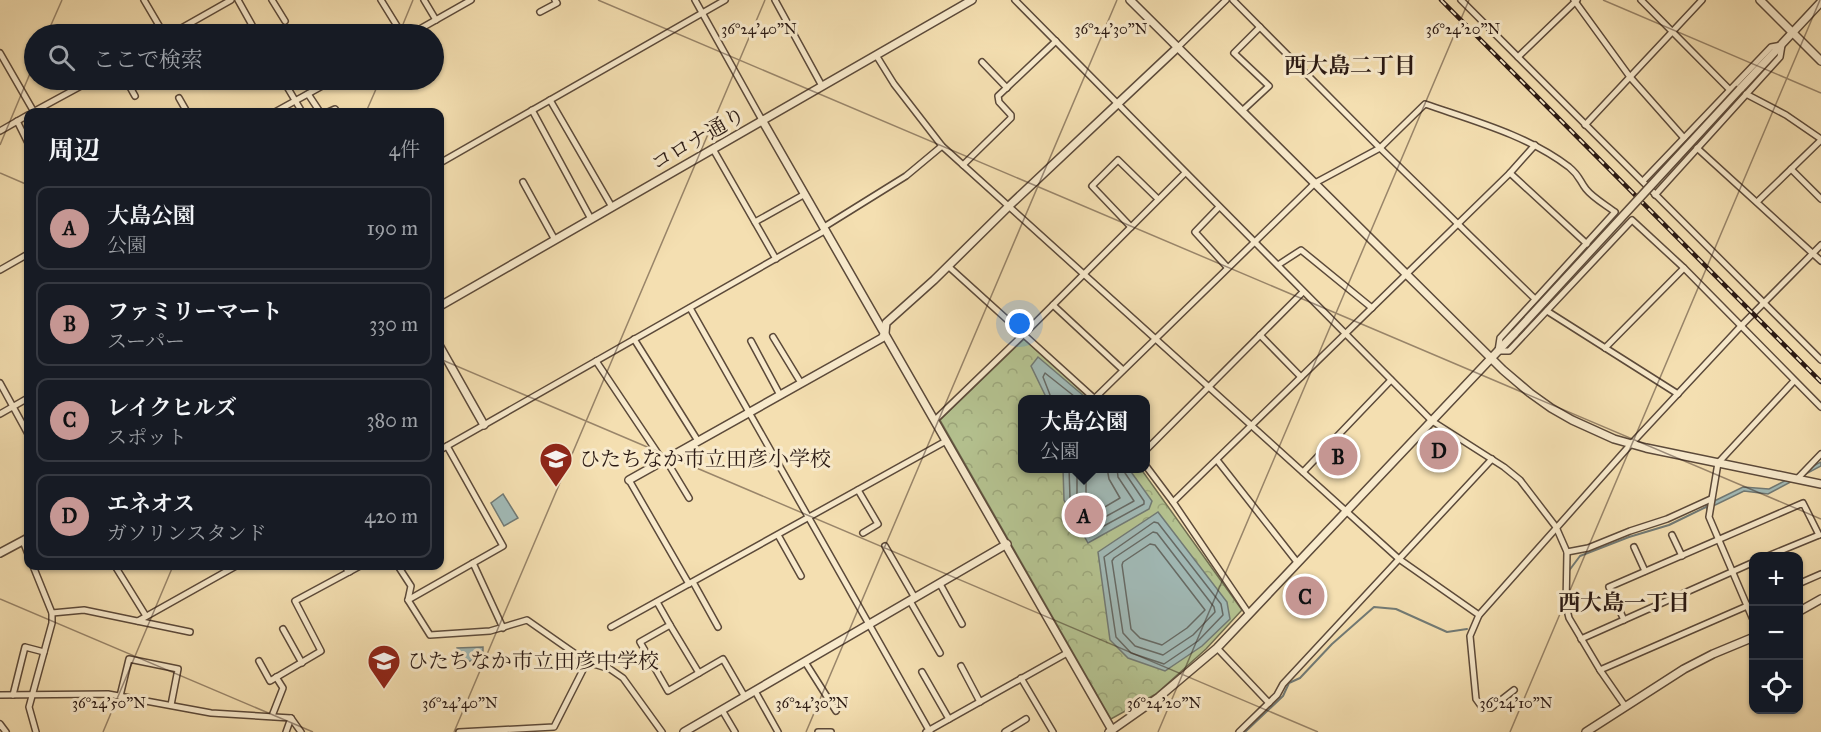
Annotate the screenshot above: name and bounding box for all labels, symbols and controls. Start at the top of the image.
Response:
text: 36°24'40"N [721,20,797,38]
text: 36°24'30"N [1074,20,1148,38]
text: 36°24'20"N [1426,20,1500,38]
search box [24,24,444,90]
icon: search [45,41,78,74]
text: ここで検索 [93,46,203,73]
district label: 西大島二丁目 [1284,52,1416,79]
street label: コロナ通り [646,101,750,177]
text: 周辺 [48,134,100,166]
text: 4件 [389,137,420,161]
text: 大島公園 [107,202,195,229]
text: A [63,216,76,240]
text: 190 m [367,216,418,240]
text: 公園 [107,233,147,257]
text: ファミリーマート [107,298,283,325]
your location [1005,309,1034,338]
text: B [63,312,76,336]
text: 330 m [369,312,418,336]
text: スーパー [107,329,185,353]
text: レイクヒルズ [107,394,237,421]
popup [1018,395,1150,473]
text: C [63,408,76,432]
text: 380 m [367,408,418,432]
text: 大島公園 [1040,408,1128,435]
text: スポット [107,425,187,449]
pin: D [1420,428,1458,472]
pin: B [1318,434,1358,478]
text: 公園 [1040,439,1080,463]
school or university icon: ひたちなか市立田彦小学校 [538,441,574,488]
place label: ひたちなか市立田彦小学校 [579,446,831,472]
text: エネオス [107,490,195,517]
pin: A [1064,492,1104,538]
text: D [62,504,77,528]
text: 420 m [364,504,418,528]
text: ガソリンスタンド [107,521,266,545]
map controls [1749,552,1803,714]
button: + [1749,552,1803,606]
pin: C [1286,574,1324,618]
district label: 西大島一丁目 [1558,589,1690,616]
button: − [1749,606,1803,660]
school or university icon: ひたちなか市立田彦中学校 [366,643,402,690]
place label: ひたちなか市立田彦中学校 [407,648,659,674]
button: locate [1749,660,1803,714]
text: 36°24'50"N [72,694,146,712]
text: 36°24'40"N [422,694,498,712]
text: 36°24'30"N [775,694,849,712]
text: 36°24'20"N [1127,694,1201,712]
text: 36°24'10"N [1480,694,1553,712]

